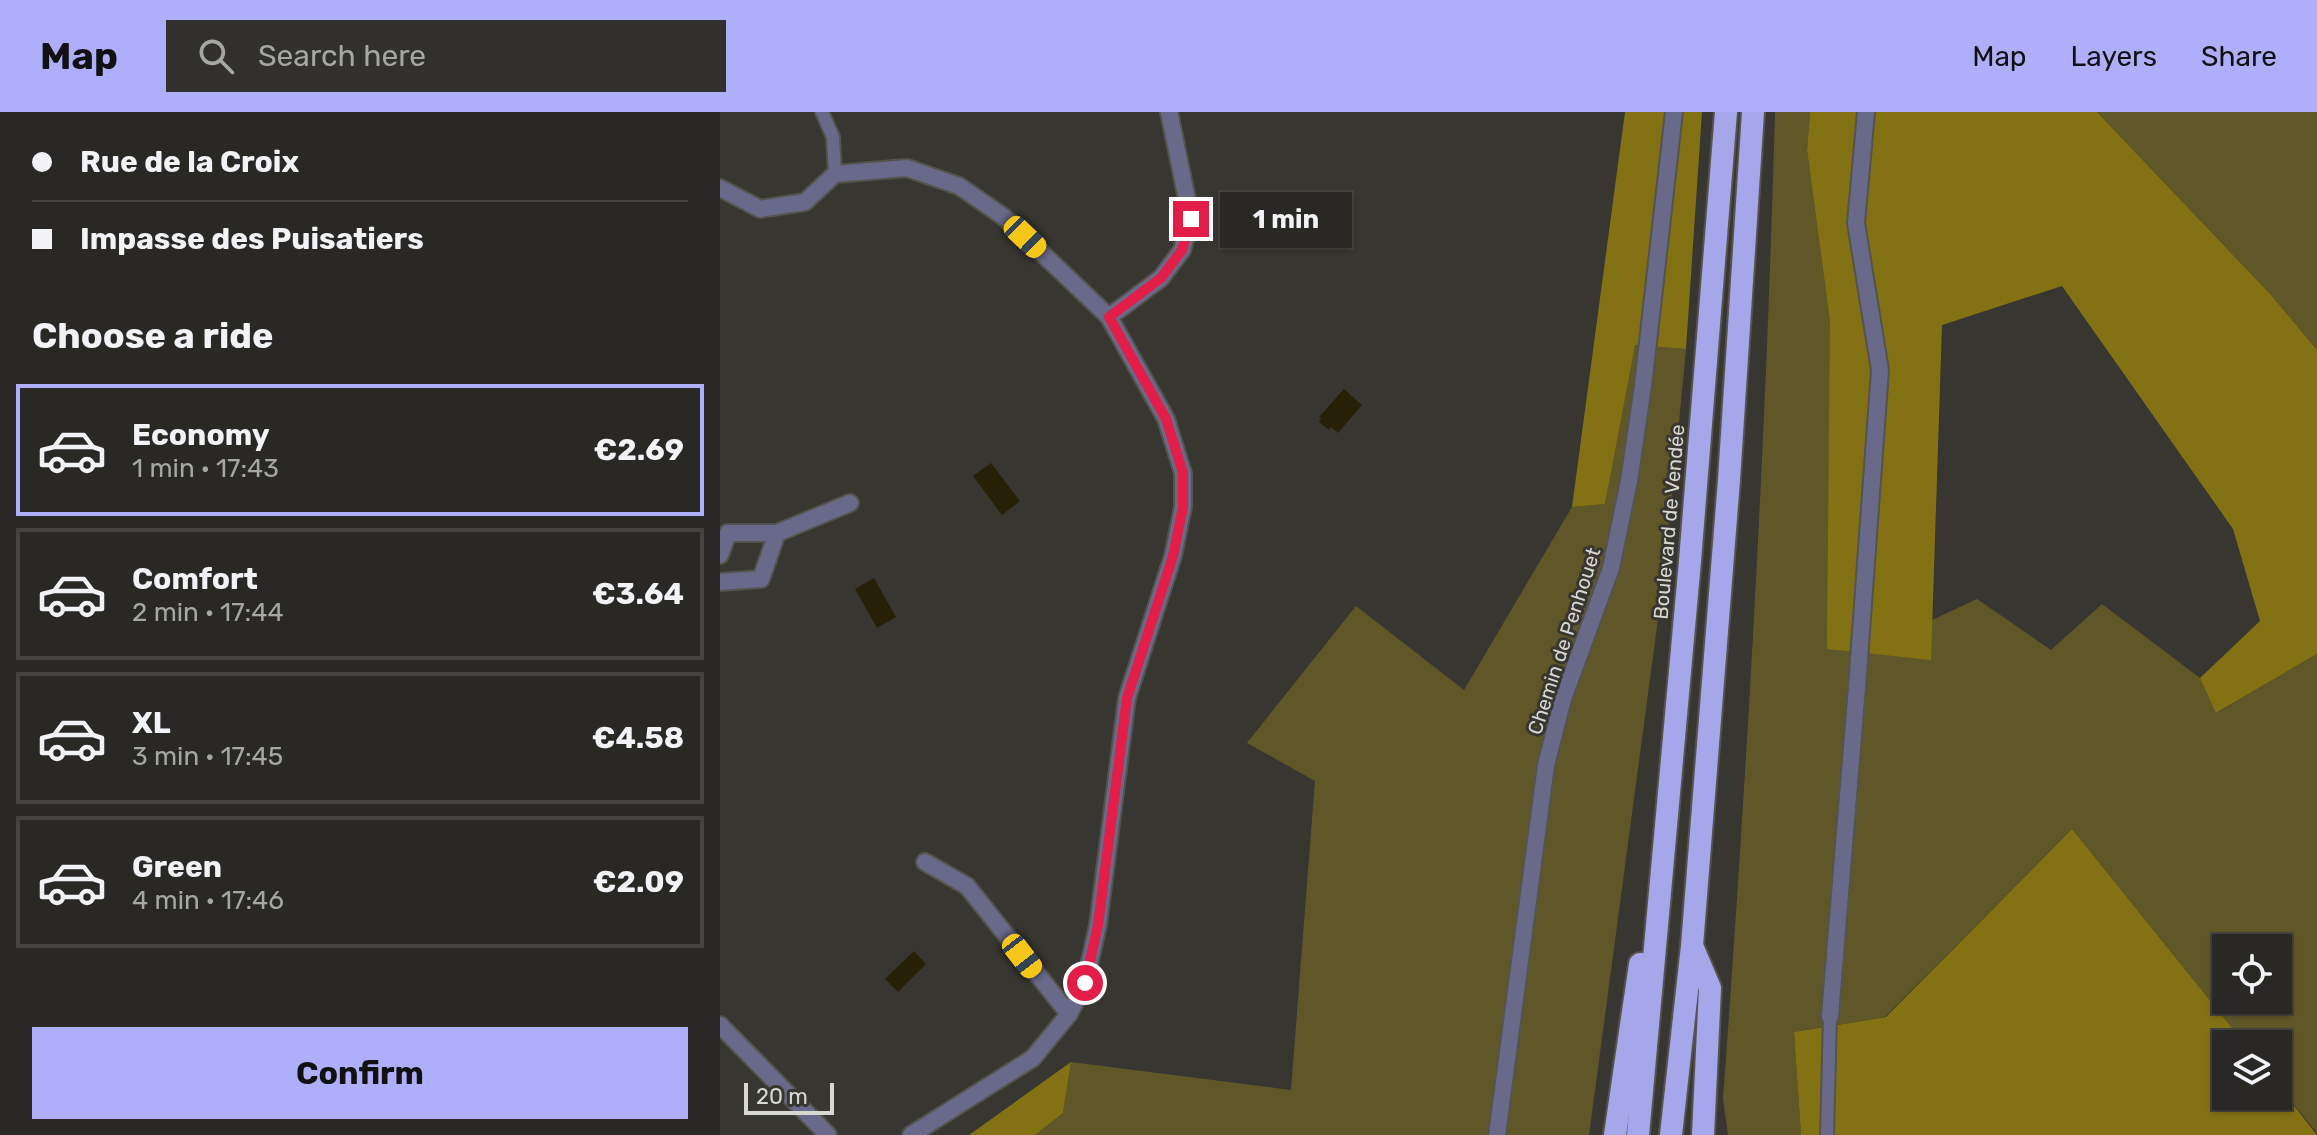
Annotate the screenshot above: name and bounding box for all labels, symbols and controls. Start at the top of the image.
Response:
search box [166,20,726,92]
text: Map [40,33,118,79]
icon: search [194,34,238,78]
text: Search here [258,38,426,74]
text: Map [1972,40,2027,73]
text: Layers [2071,40,2157,73]
text: Share [2201,40,2277,73]
text: Rue de la Croix [80,144,299,180]
callout: 1 min [1219,191,1351,247]
route end [1173,201,1209,237]
text: 1 min [1253,204,1319,235]
car [999,212,1051,262]
text: Impasse des Puisatiers [80,221,424,257]
text: Choose a ride [32,314,273,357]
icon: car [36,414,108,486]
text: Economy [132,417,270,453]
street label: Boulevard de Vendée [1649,424,1689,620]
text: €2.69 [594,432,684,468]
text: 1 min · 17:43 [132,453,279,484]
street label: Chemin de Penhouet [1522,544,1606,737]
icon: car [36,558,108,630]
text: Comfort [132,561,258,597]
text: €3.64 [592,576,684,612]
text: 2 min · 17:44 [132,597,284,628]
icon: car [36,702,108,774]
text: XL [132,705,171,741]
text: €4.58 [592,720,684,756]
text: 3 min · 17:45 [132,741,283,772]
icon: car [36,846,108,918]
text: Green [132,849,222,885]
text: €2.09 [593,864,684,900]
text: 4 min · 17:46 [132,885,284,916]
car [998,930,1046,982]
map controls [2212,934,2292,1110]
button: locate [2212,934,2292,1014]
route start [1067,965,1103,1001]
button: Confirm [32,1027,688,1119]
button: layers [2212,1030,2292,1110]
scale bar [744,1079,834,1115]
text: 20 m [756,1083,808,1110]

